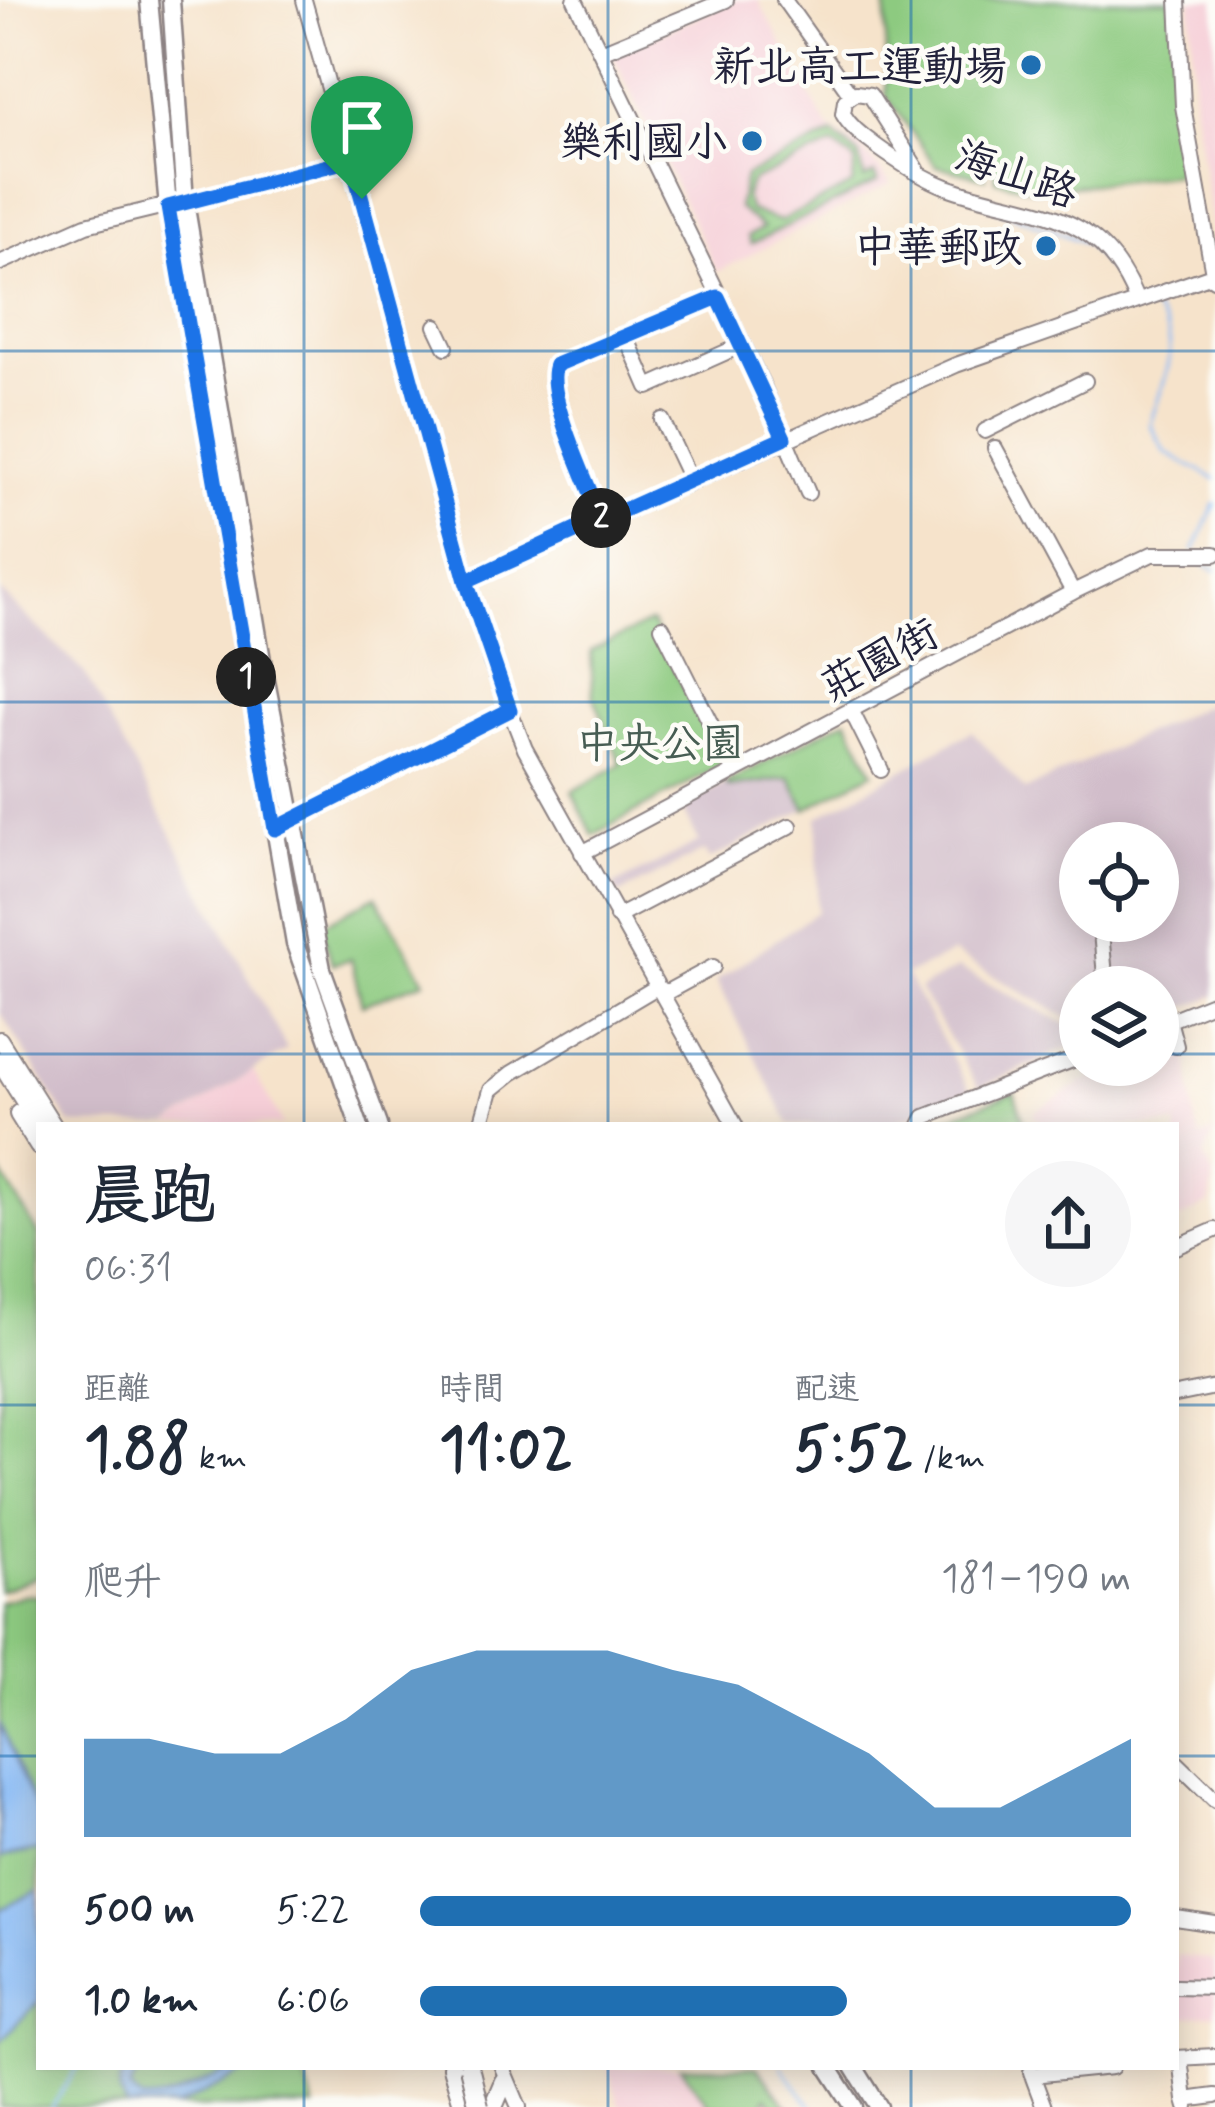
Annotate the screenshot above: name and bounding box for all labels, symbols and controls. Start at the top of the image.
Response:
place label: 新北高工運動場 [713,41,1007,96]
marker: 新北高工運動場 [1018,52,1044,78]
pin [311,76,413,199]
icon: arrive [329,94,395,160]
place label: 樂利國小 [560,117,728,172]
marker: 樂利國小 [739,128,765,154]
street label: 海山路 [947,130,1084,223]
place label: 中華郵政 [854,222,1022,277]
marker: 中華郵政 [1033,233,1059,259]
pin: 2 [571,488,631,548]
text: 2 [593,496,609,540]
street label: 莊園街 [812,607,949,715]
pin: 1 [216,647,276,707]
text: 1 [239,655,253,699]
park label: 中央公園 [576,718,744,773]
map controls [1059,822,1179,1086]
button: locate [1059,822,1179,942]
button: layers [1059,966,1179,1086]
text: 晨跑 [84,1156,216,1242]
button: share [1005,1161,1131,1287]
text: 06:31 [84,1244,172,1295]
text: 距離 [84,1368,150,1412]
text: 時間 [439,1368,505,1412]
text: 配速 [794,1368,860,1412]
text: 1.88 [84,1412,190,1491]
text: 11:02 [439,1412,573,1491]
text: 5:52 [794,1412,914,1491]
text: km [190,1437,247,1481]
text: /km [914,1437,985,1481]
text: 181–190 m [941,1554,1131,1605]
text: 爬升 [84,1558,162,1609]
text: 500 m [84,1886,195,1937]
text: 5:22 [276,1886,350,1937]
text: 1.0 km [84,1976,199,2027]
text: 6:06 [276,1976,350,2027]

